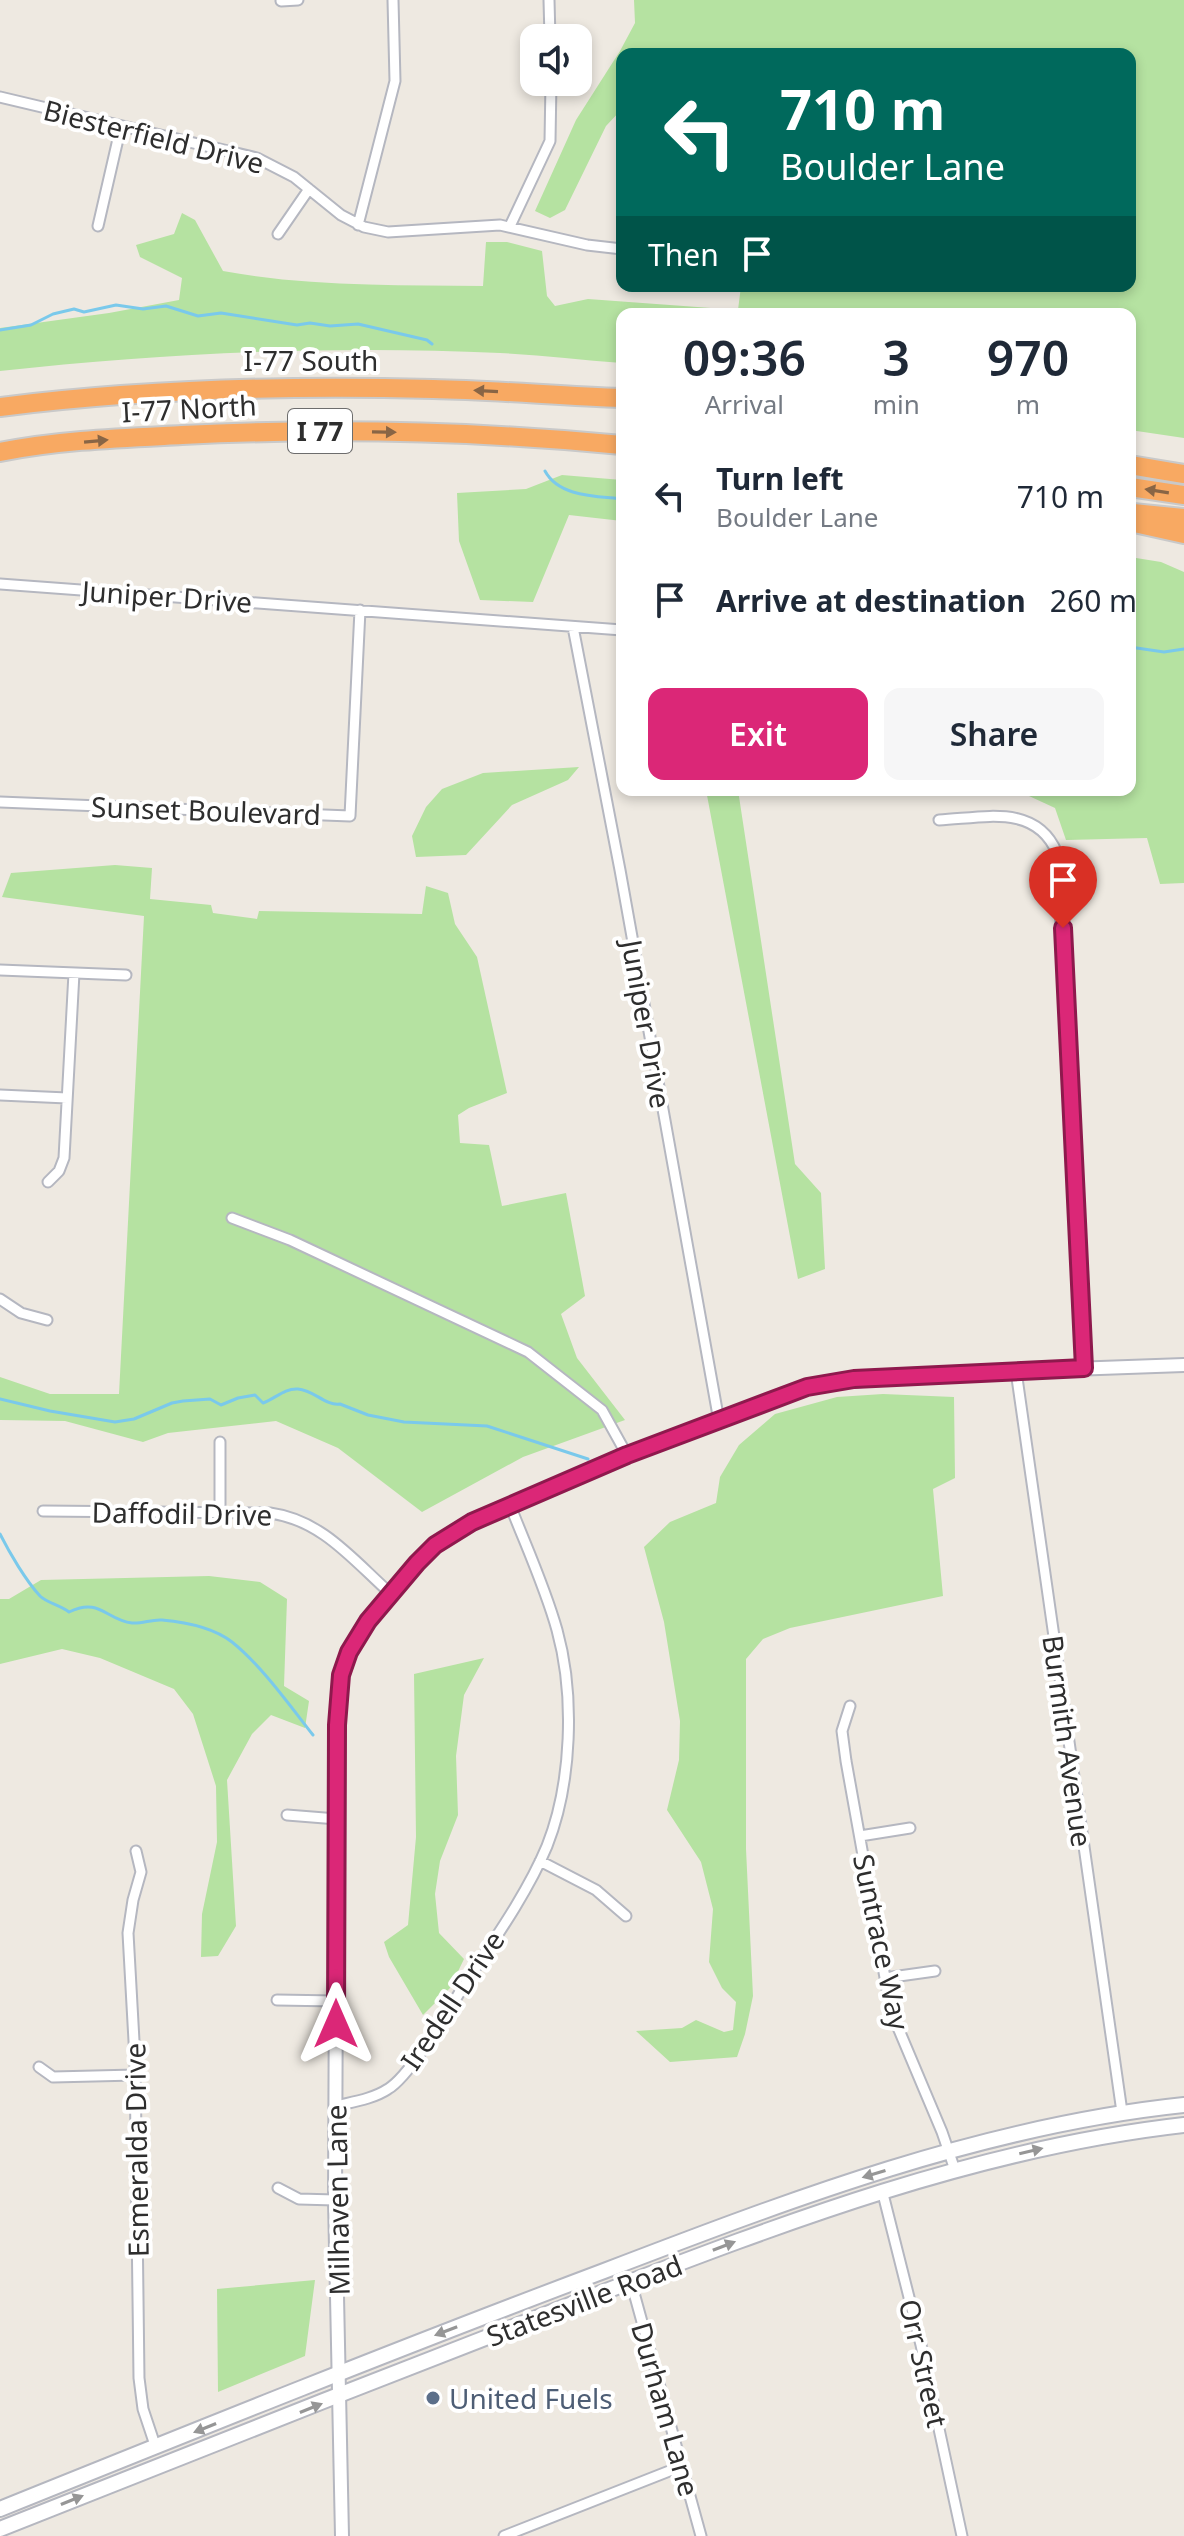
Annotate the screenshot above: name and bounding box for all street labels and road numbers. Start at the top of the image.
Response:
street label: Biesterfield Drive [40,90,268,182]
street label: I-77 South [244,341,378,379]
street label: I-77 North [121,385,257,431]
road number: I 77 [288,409,352,453]
street label: Juniper Drive [78,571,253,621]
street label: Sunset Boulevard [91,787,321,833]
street label: Juniper Drive [613,934,681,1111]
street label: Daffodil Drive [91,1492,273,1534]
street label: Burmith Avenue [1034,1633,1102,1849]
street label: Suntrace Way [845,1851,919,2034]
street label: Iredell Drive [391,1923,513,2077]
street label: Esmeralda Drive [115,2043,157,2257]
street label: Milhaven Lane [316,2104,358,2296]
street label: Statesville Road [481,2245,687,2355]
street label: Orr Street [891,2295,957,2431]
street label: Durham Lane [623,2318,709,2500]

